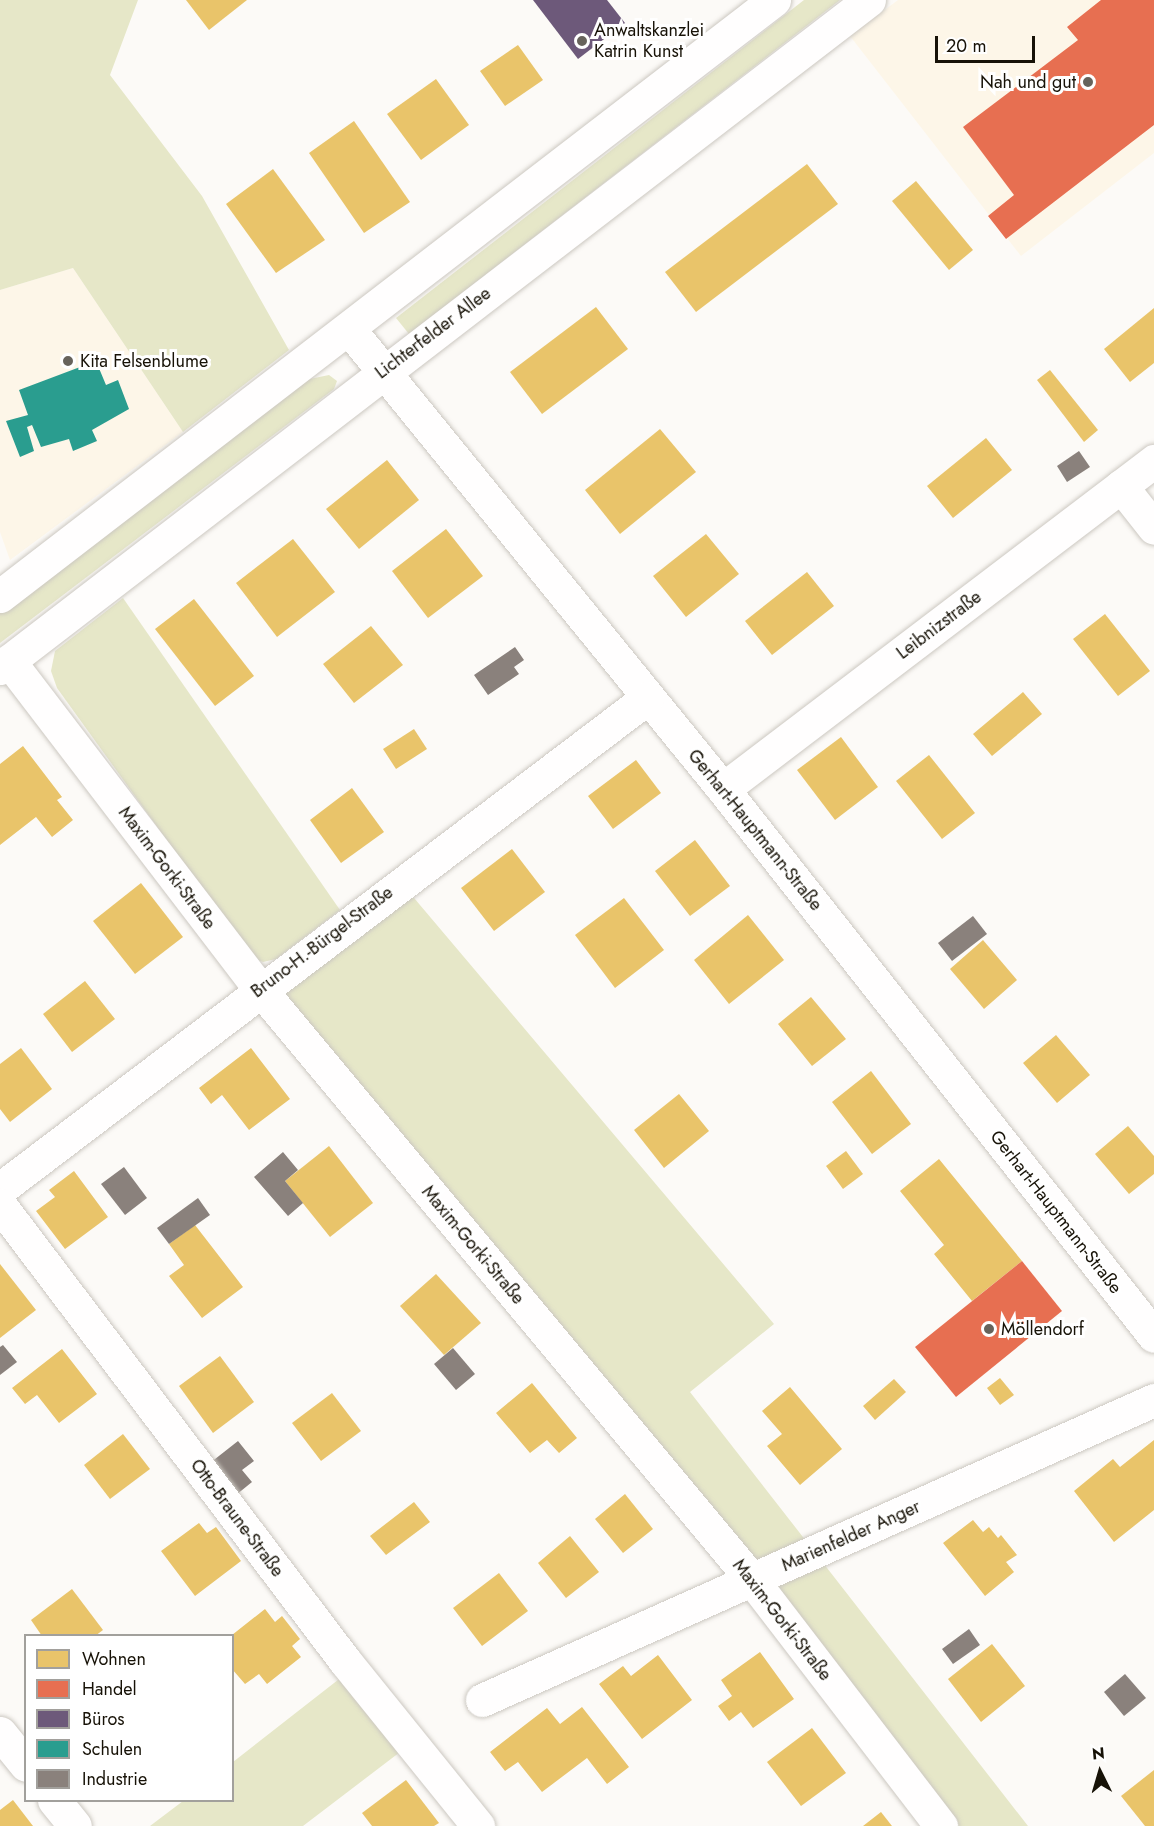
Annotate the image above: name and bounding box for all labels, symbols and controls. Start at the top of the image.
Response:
place label: Anwaltskanzlei Katrin Kunst [594,20,704,63]
scale bar [938,24,1038,62]
text: 20 m [946,33,986,59]
marker: Anwaltskanzlei Katrin Kunst [575,34,589,48]
place label: Nah und gut [980,71,1076,93]
marker: Nah und gut [1081,75,1095,89]
street label: Lichterfelder Allee [371,283,495,383]
place label: Kita Felsenblume [80,350,208,372]
marker: Kita Felsenblume [61,354,75,368]
street label: Leibnizstraße [892,586,986,664]
street label: Gerhart-Hauptmann-Straße [683,745,827,915]
street label: Maxim-Gorki-Straße [114,802,220,934]
street label: Bruno-H.-Bürgel-Straße [247,882,397,1002]
street label: Gerhart-Hauptmann-Straße [986,1126,1126,1298]
street label: Maxim-Gorki-Straße [417,1181,529,1309]
place label: Möllendorf [1001,1318,1084,1340]
marker: Möllendorf [982,1322,996,1336]
street label: Otto-Braune-Straße [186,1455,288,1581]
street label: Marienfelder Anger [778,1496,924,1576]
street label: Maxim-Gorki-Straße [728,1555,836,1685]
legend [24,1634,234,1802]
text: Wohnen [82,1646,146,1672]
text: Handel [82,1676,137,1702]
text: Büros [82,1706,124,1732]
text: Schulen [82,1736,142,1762]
north arrow [1070,1742,1130,1802]
text: N [1091,1742,1106,1766]
text: Industrie [82,1766,147,1792]

